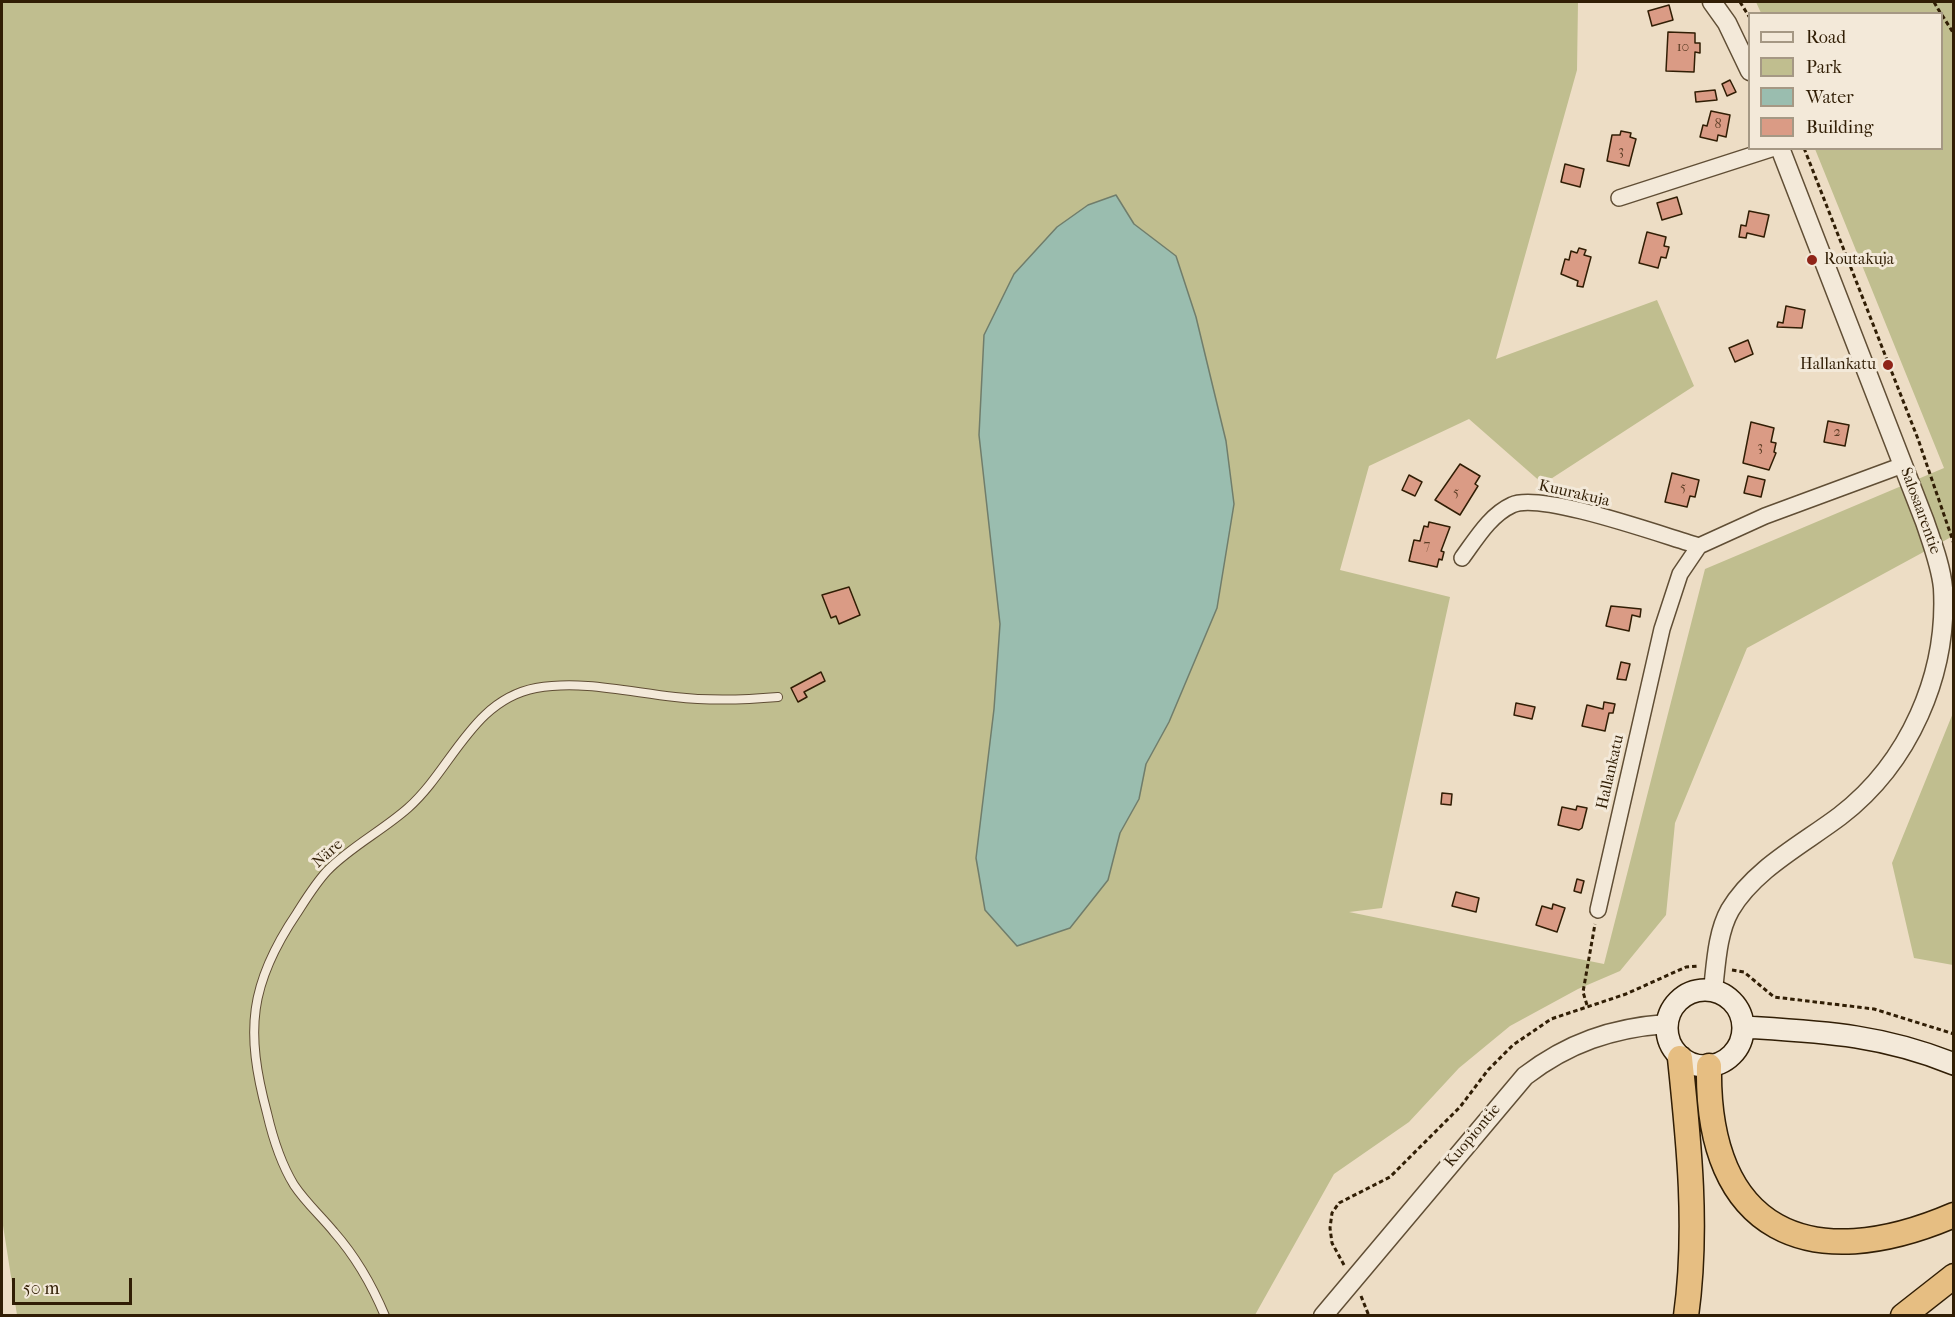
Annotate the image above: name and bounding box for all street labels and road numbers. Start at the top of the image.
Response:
street label: Salosaarentie [1895,465,1945,557]
street label: Kuurakuja [1537,477,1611,511]
street label: Hallankatu [1593,733,1629,811]
street label: Näre [309,836,347,872]
street label: Kuopiontie [1441,1100,1505,1172]

